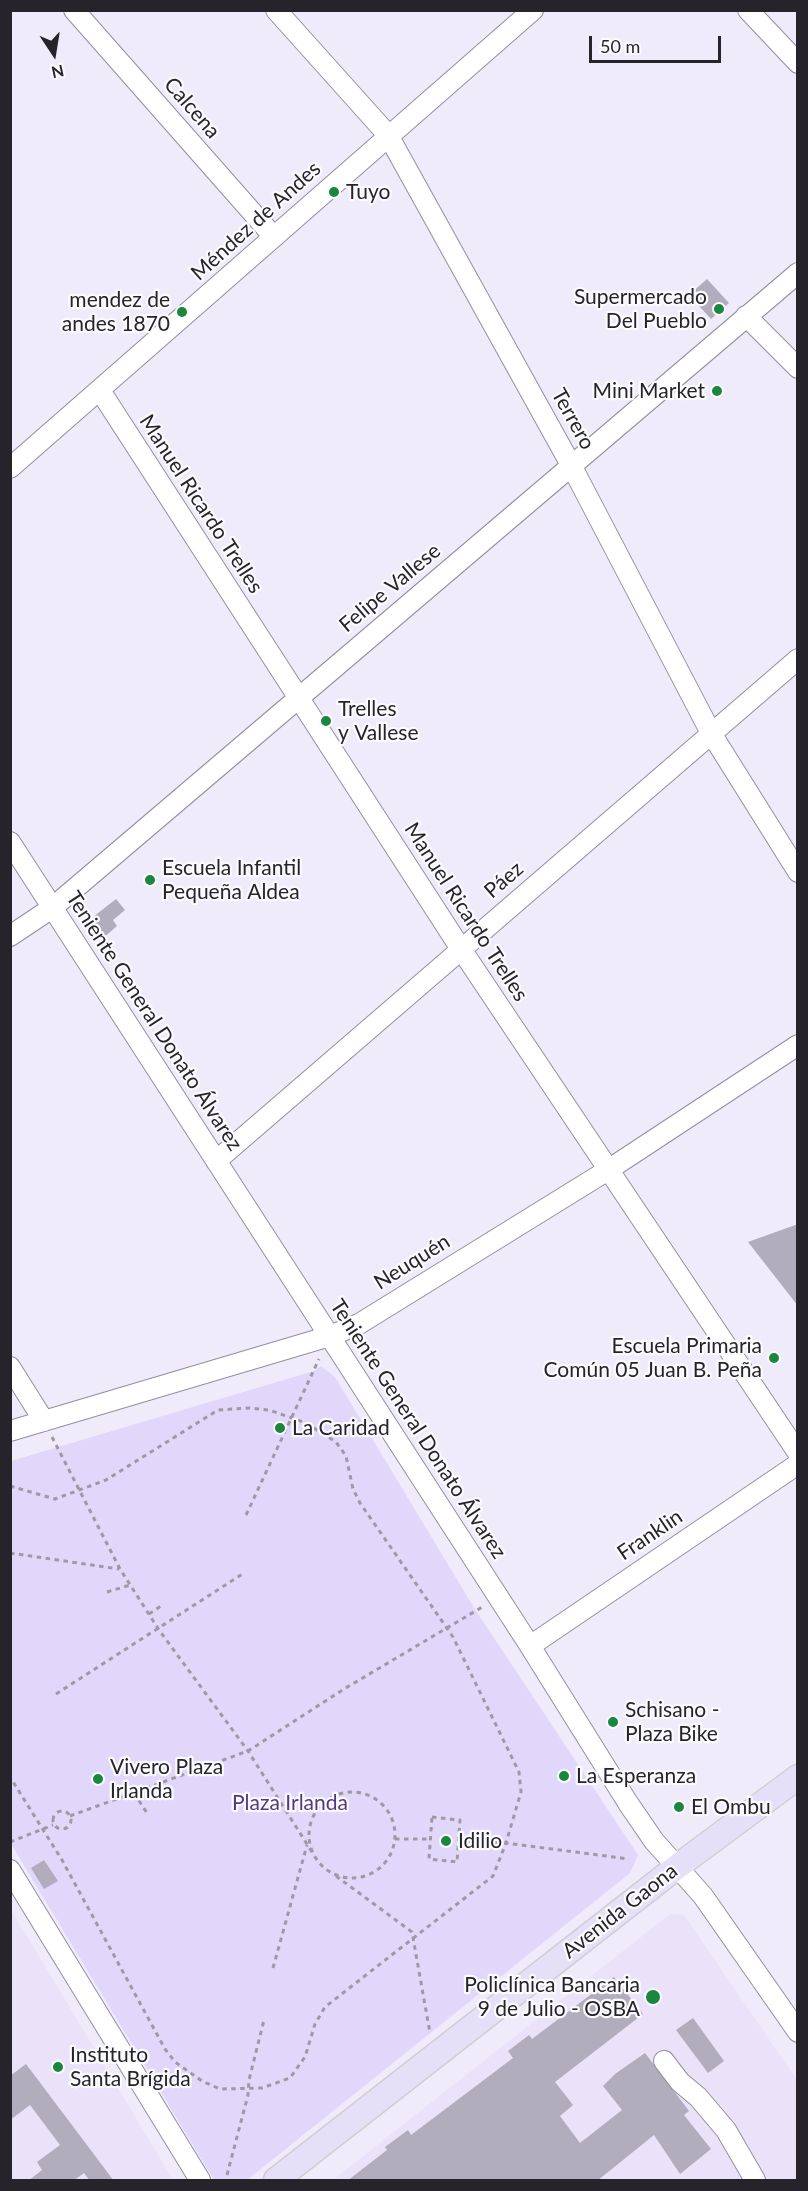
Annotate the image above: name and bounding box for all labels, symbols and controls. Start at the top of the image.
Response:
north arrow [24,24,84,84]
scale bar [592,24,724,62]
text: 50 m [600,35,640,57]
text: N [50,62,66,83]
street label: Calcena [159,72,225,144]
street label: Méndez de Andes [186,156,326,286]
place label: Tuyo [346,179,390,205]
marker: Tuyo [327,185,341,199]
place label: Supermercado Del Pueblo [574,284,707,334]
place label: mendez de andes 1870 [62,287,170,337]
marker: Supermercado Del Pueblo [712,302,726,316]
marker: mendez de andes 1870 [175,305,189,319]
place label: Mini Market [593,378,705,404]
street label: Terrero [546,384,600,454]
marker: Mini Market [710,384,724,398]
street label: Manuel Ricardo Trelles [134,410,268,598]
street label: Felipe Vallese [334,538,446,638]
place label: Trelles y Vallese [338,696,418,746]
marker: Trelles y Vallese [319,714,333,728]
street label: Manuel Ricardo Trelles [399,818,533,1006]
place label: Escuela Infantil Pequeña Aldea [162,855,301,905]
street label: Páez [479,856,529,904]
marker: Escuela Infantil Pequeña Aldea [143,873,157,887]
street label: Teniente General Donato Álvarez [61,887,247,1155]
street label: Neuquén [369,1229,455,1295]
street label: Teniente General Donato Álvarez [325,1295,511,1563]
place label: Escuela Primaria Común 05 Juan B. Peña [543,1333,762,1383]
marker: Escuela Primaria Común 05 Juan B. Peña [767,1351,781,1365]
place label: La Caridad [292,1415,390,1441]
marker: La Caridad [273,1421,287,1435]
street label: Franklin [613,1504,687,1566]
place label: Schisano - Plaza Bike [625,1697,719,1747]
marker: Schisano - Plaza Bike [606,1715,620,1729]
place label: Vivero Plaza Irlanda [110,1754,223,1804]
place label: La Esperanza [576,1763,696,1789]
marker: La Esperanza [557,1769,571,1783]
marker: Vivero Plaza Irlanda [91,1772,105,1786]
park label: Plaza Irlanda [232,1790,348,1816]
place label: El Ombu [691,1794,771,1820]
marker: El Ombu [672,1800,686,1814]
place label: Idilio [458,1828,502,1854]
marker: Idilio [439,1834,453,1848]
street label: Avenida Gaona [557,1858,683,1964]
place label: Policlínica Bancaria 9 de Julio - OSBA [464,1972,640,2022]
marker: Policlínica Bancaria 9 de Julio - OSBA [644,1988,662,2006]
place label: Instituto Santa Brígida [70,2042,191,2092]
marker: Instituto Santa Brígida [51,2060,65,2074]

